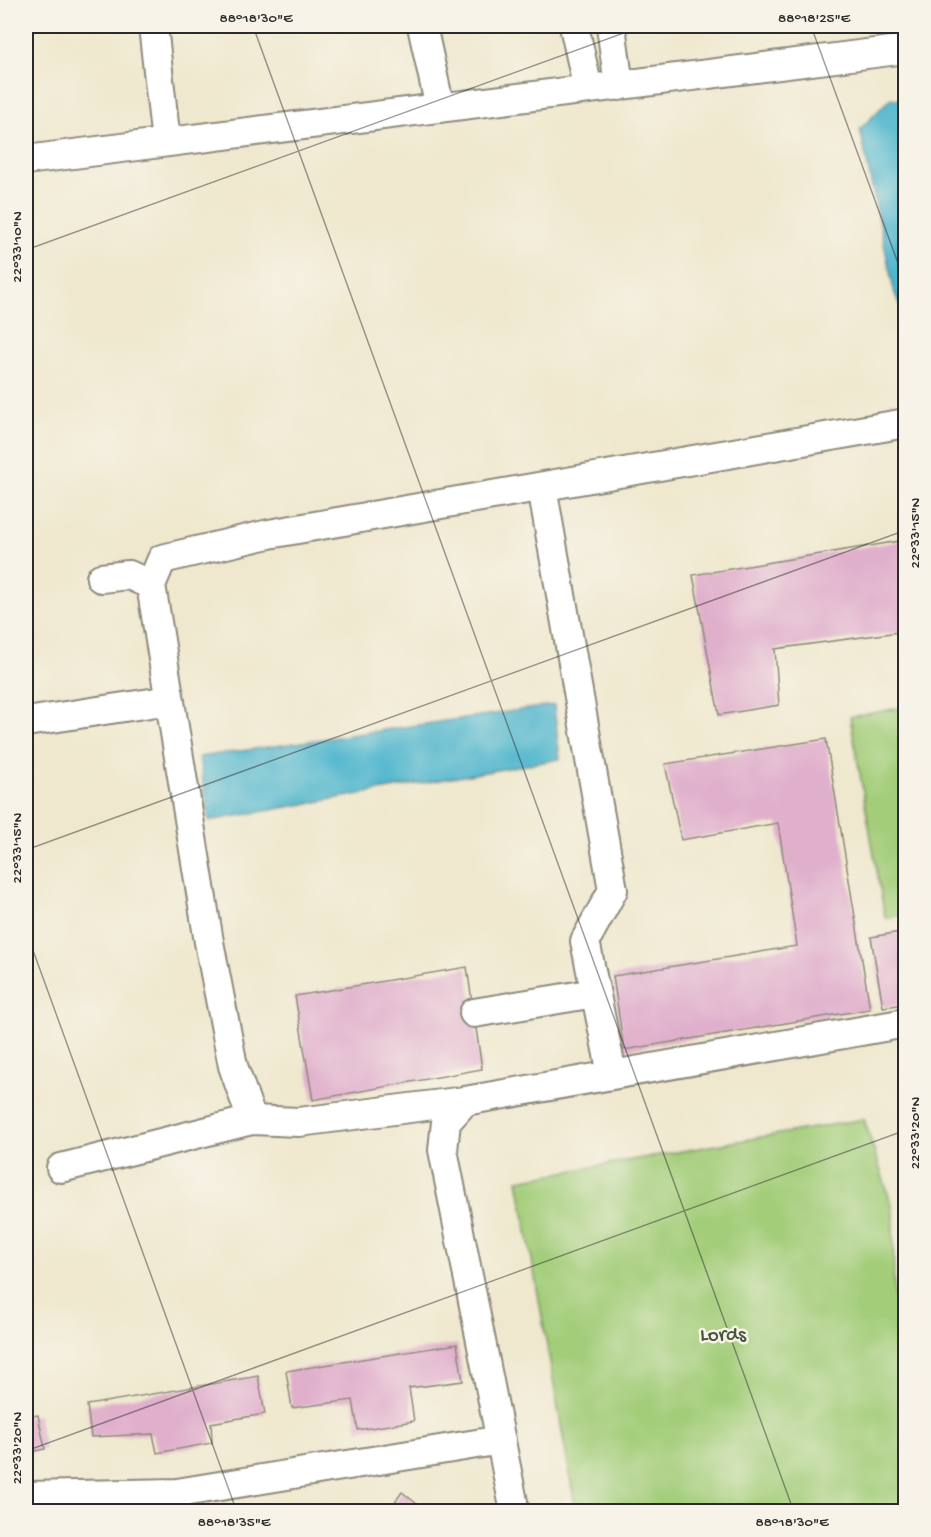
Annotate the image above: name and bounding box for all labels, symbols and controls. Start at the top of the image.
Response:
text: 88°18'30"E [219,10,293,28]
text: 88°18'25"E [778,10,851,28]
text: 22°33'10"N [9,211,27,283]
text: 22°33'15"N [907,497,925,568]
text: 22°33'15"N [9,812,27,883]
text: 22°33'20"N [907,1096,925,1169]
park label: Lords [700,1324,747,1349]
text: 22°33'20"N [9,1411,27,1484]
text: 88°18'35"E [198,1514,271,1532]
text: 88°18'30"E [755,1514,829,1532]

